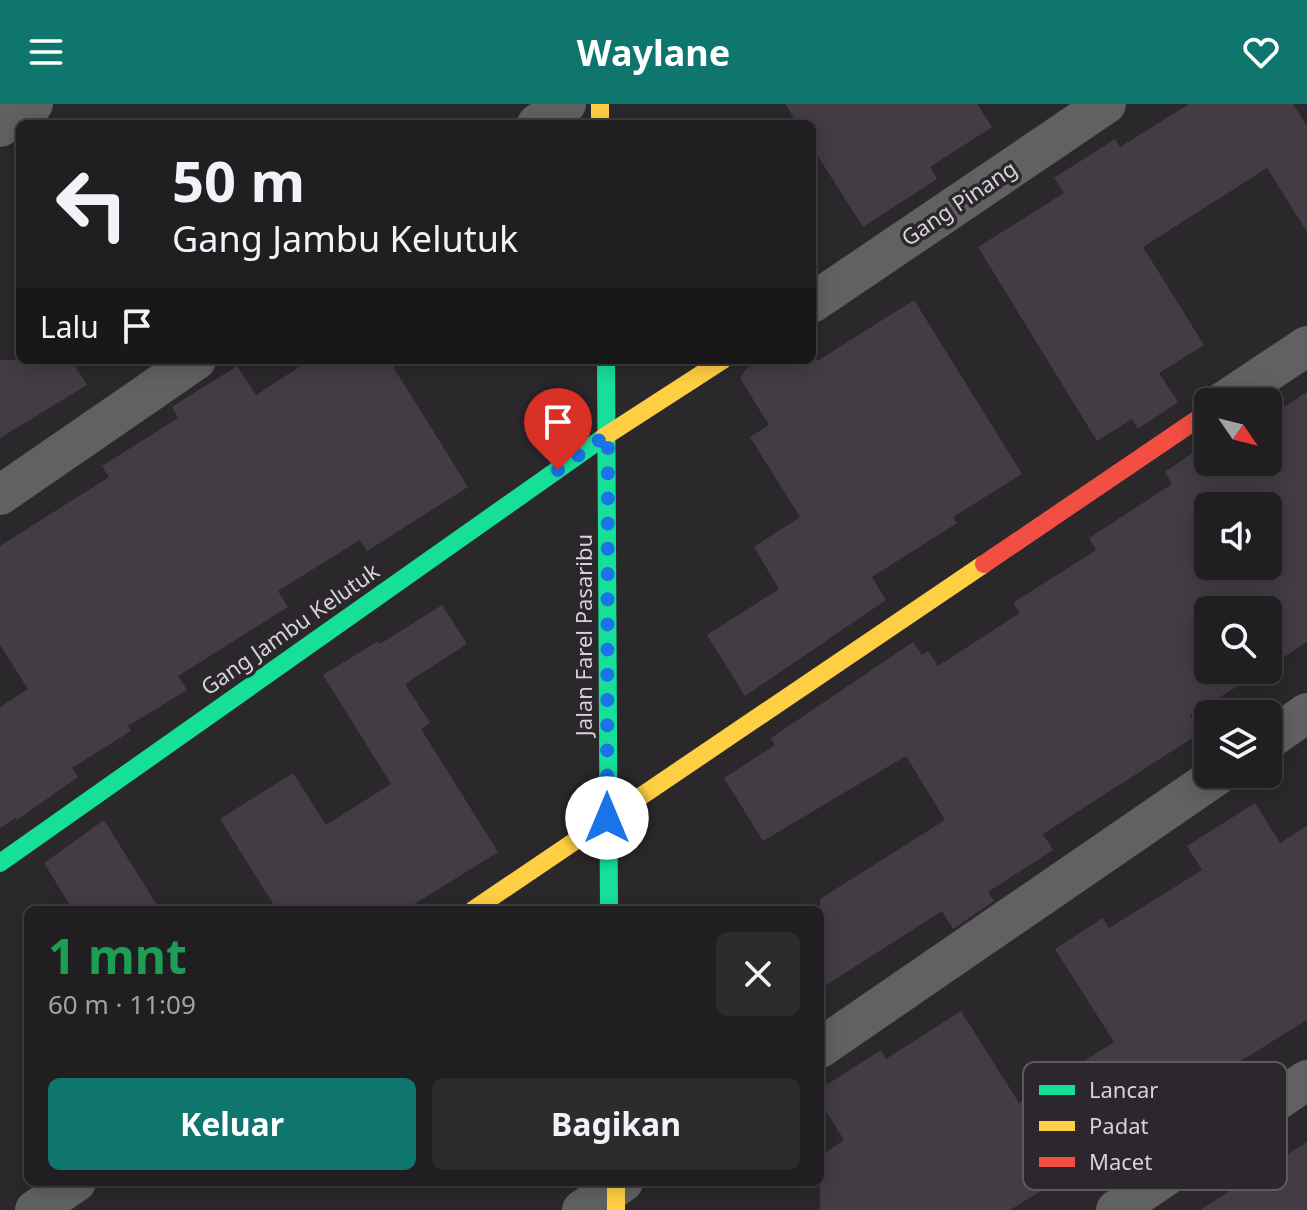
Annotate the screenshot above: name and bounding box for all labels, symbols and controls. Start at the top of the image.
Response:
text: Waylane [577,28,730,77]
icon: menu [24,30,68,74]
icon: heart [1239,30,1283,74]
text: 50 m [172,142,305,218]
icon: left [40,152,144,256]
street label: Gang Pinang [895,152,1022,252]
text: Gang Jambu Kelutuk [172,214,518,263]
icon: arrive [115,304,159,348]
text: Lalu [40,306,99,347]
pin [524,388,592,470]
north arrow [1194,388,1282,476]
map controls [1194,388,1282,788]
icon: arrive [536,400,580,444]
button: sound [1194,492,1282,580]
street label: Jalan Farel Pasaribu [568,534,598,738]
street label: Gang Jambu Kelutuk [194,555,385,701]
button: search [1194,596,1282,684]
button: layers [1194,700,1282,788]
position arrow [565,776,649,860]
text: 1 mnt [48,923,187,988]
button: close [716,932,800,1016]
text: 60 m · 11:09 [48,986,196,1022]
legend [1023,1062,1287,1190]
text: Lancar [1089,1074,1158,1104]
button: Keluar [48,1078,416,1170]
button: Bagikan [432,1078,800,1170]
text: Padat [1089,1110,1149,1140]
text: Macet [1089,1146,1152,1176]

